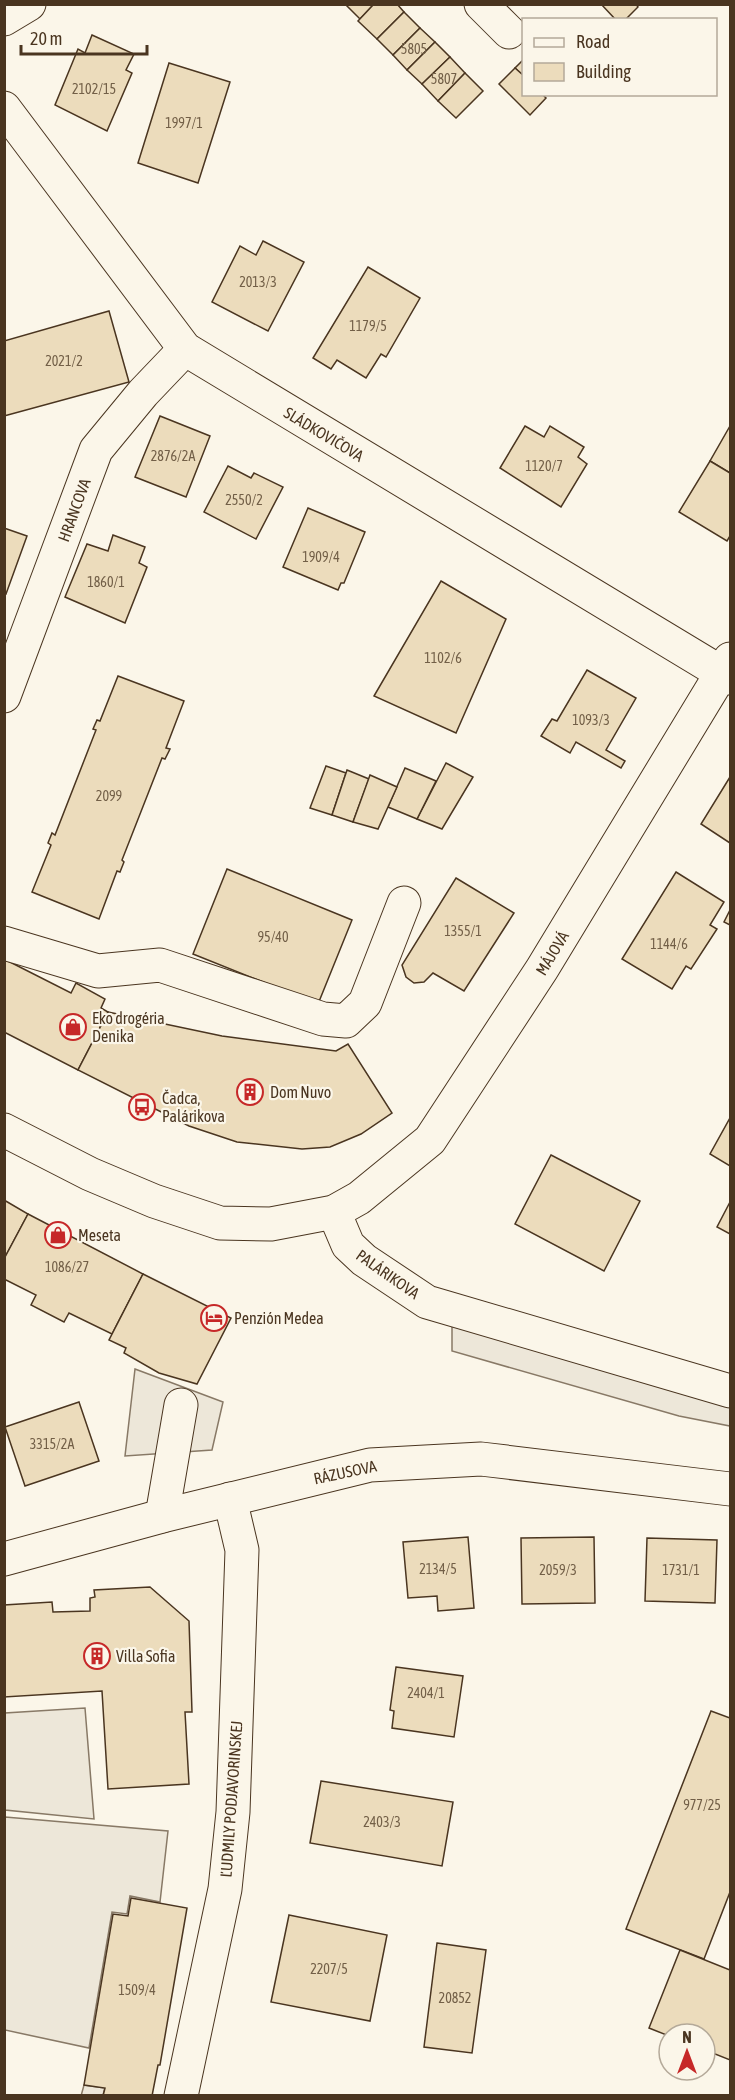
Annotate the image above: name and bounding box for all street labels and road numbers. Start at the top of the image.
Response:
street label: SLÁDKOVIČOVA [281,403,367,465]
street label: HRANCOVA [54,476,94,544]
street label: MÁJOVÁ [532,928,572,978]
street label: PALÁRIKOVA [353,1246,423,1302]
street label: RÁZUSOVA [312,1457,378,1487]
street label: ĽUDMILY PODJAVORINSKEJ [217,1720,245,1878]

